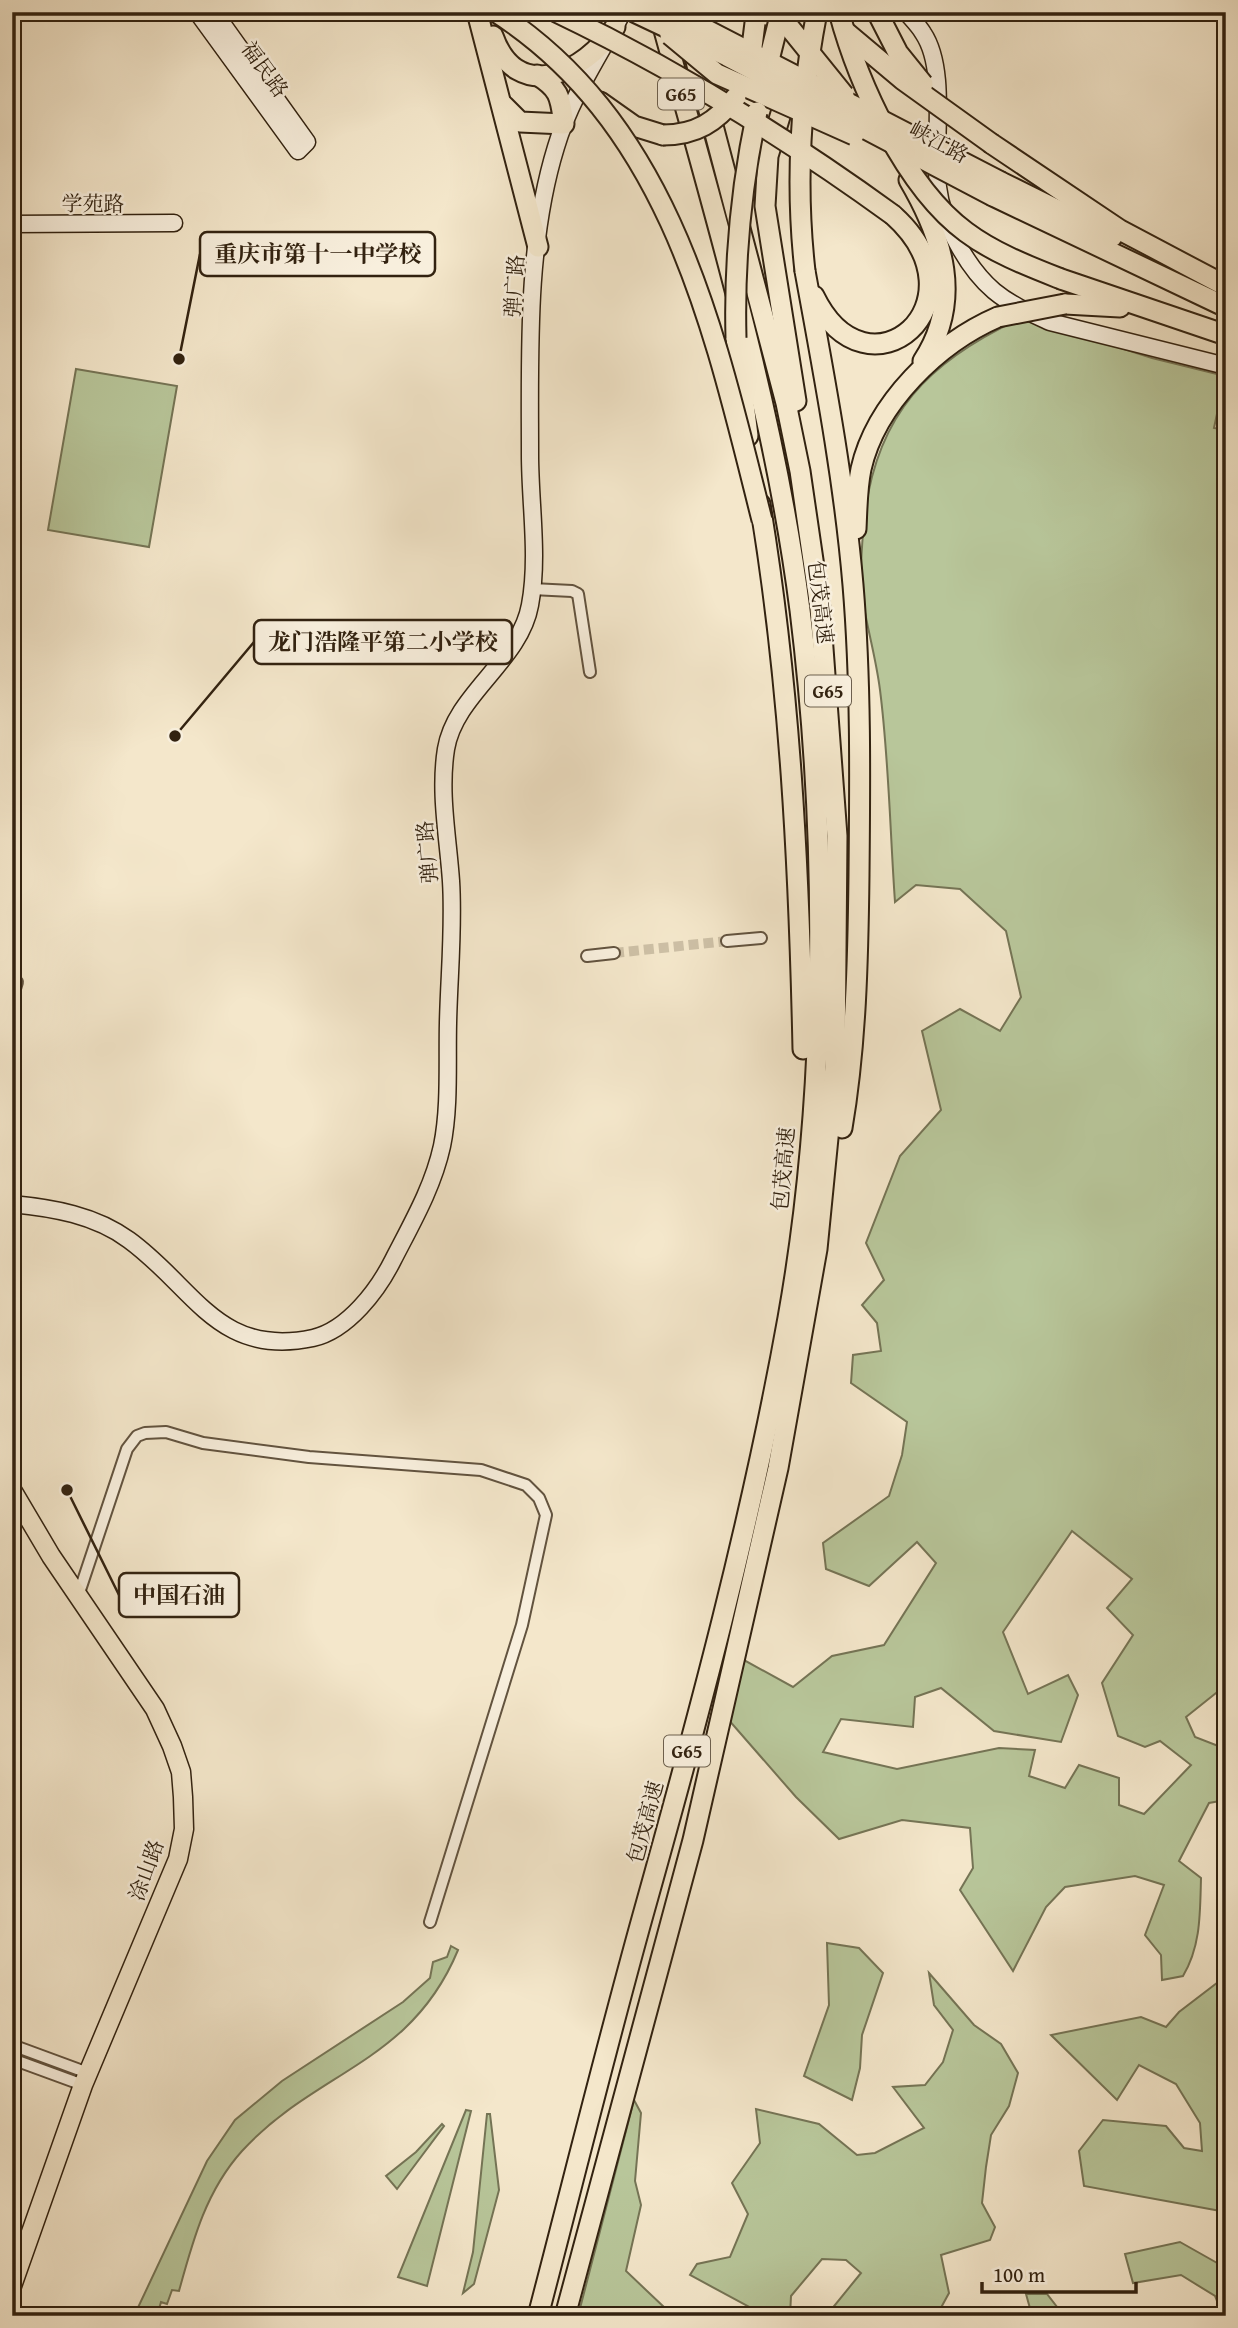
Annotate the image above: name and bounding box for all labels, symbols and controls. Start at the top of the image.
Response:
street label: 福民路 [234,34,296,104]
road number: G65 [658,78,704,110]
street label: 峡江路 [904,114,974,170]
street label: 学苑路 [62,188,125,219]
callout: 重庆市第十一中学校 [200,232,435,276]
text: 重庆市第十一中学校 [215,237,422,270]
street label: 弹广路 [496,253,532,319]
street label: 包茂高速 [800,558,842,646]
callout: 龙门浩隆平第二小学校 [254,620,512,664]
text: 龙门浩隆平第二小学校 [268,625,498,658]
road number: G65 [805,676,851,706]
street label: 弹广路 [409,819,445,885]
street label: 包茂高速 [764,1126,802,1212]
callout: 中国石油 [119,1573,239,1617]
text: 中国石油 [133,1578,225,1611]
road number: G65 [664,1736,710,1766]
street label: 包茂高速 [619,1777,671,1867]
street label: 涂山路 [121,1835,171,1905]
scale bar [982,2251,1136,2295]
text: 100 m [993,2259,1045,2290]

